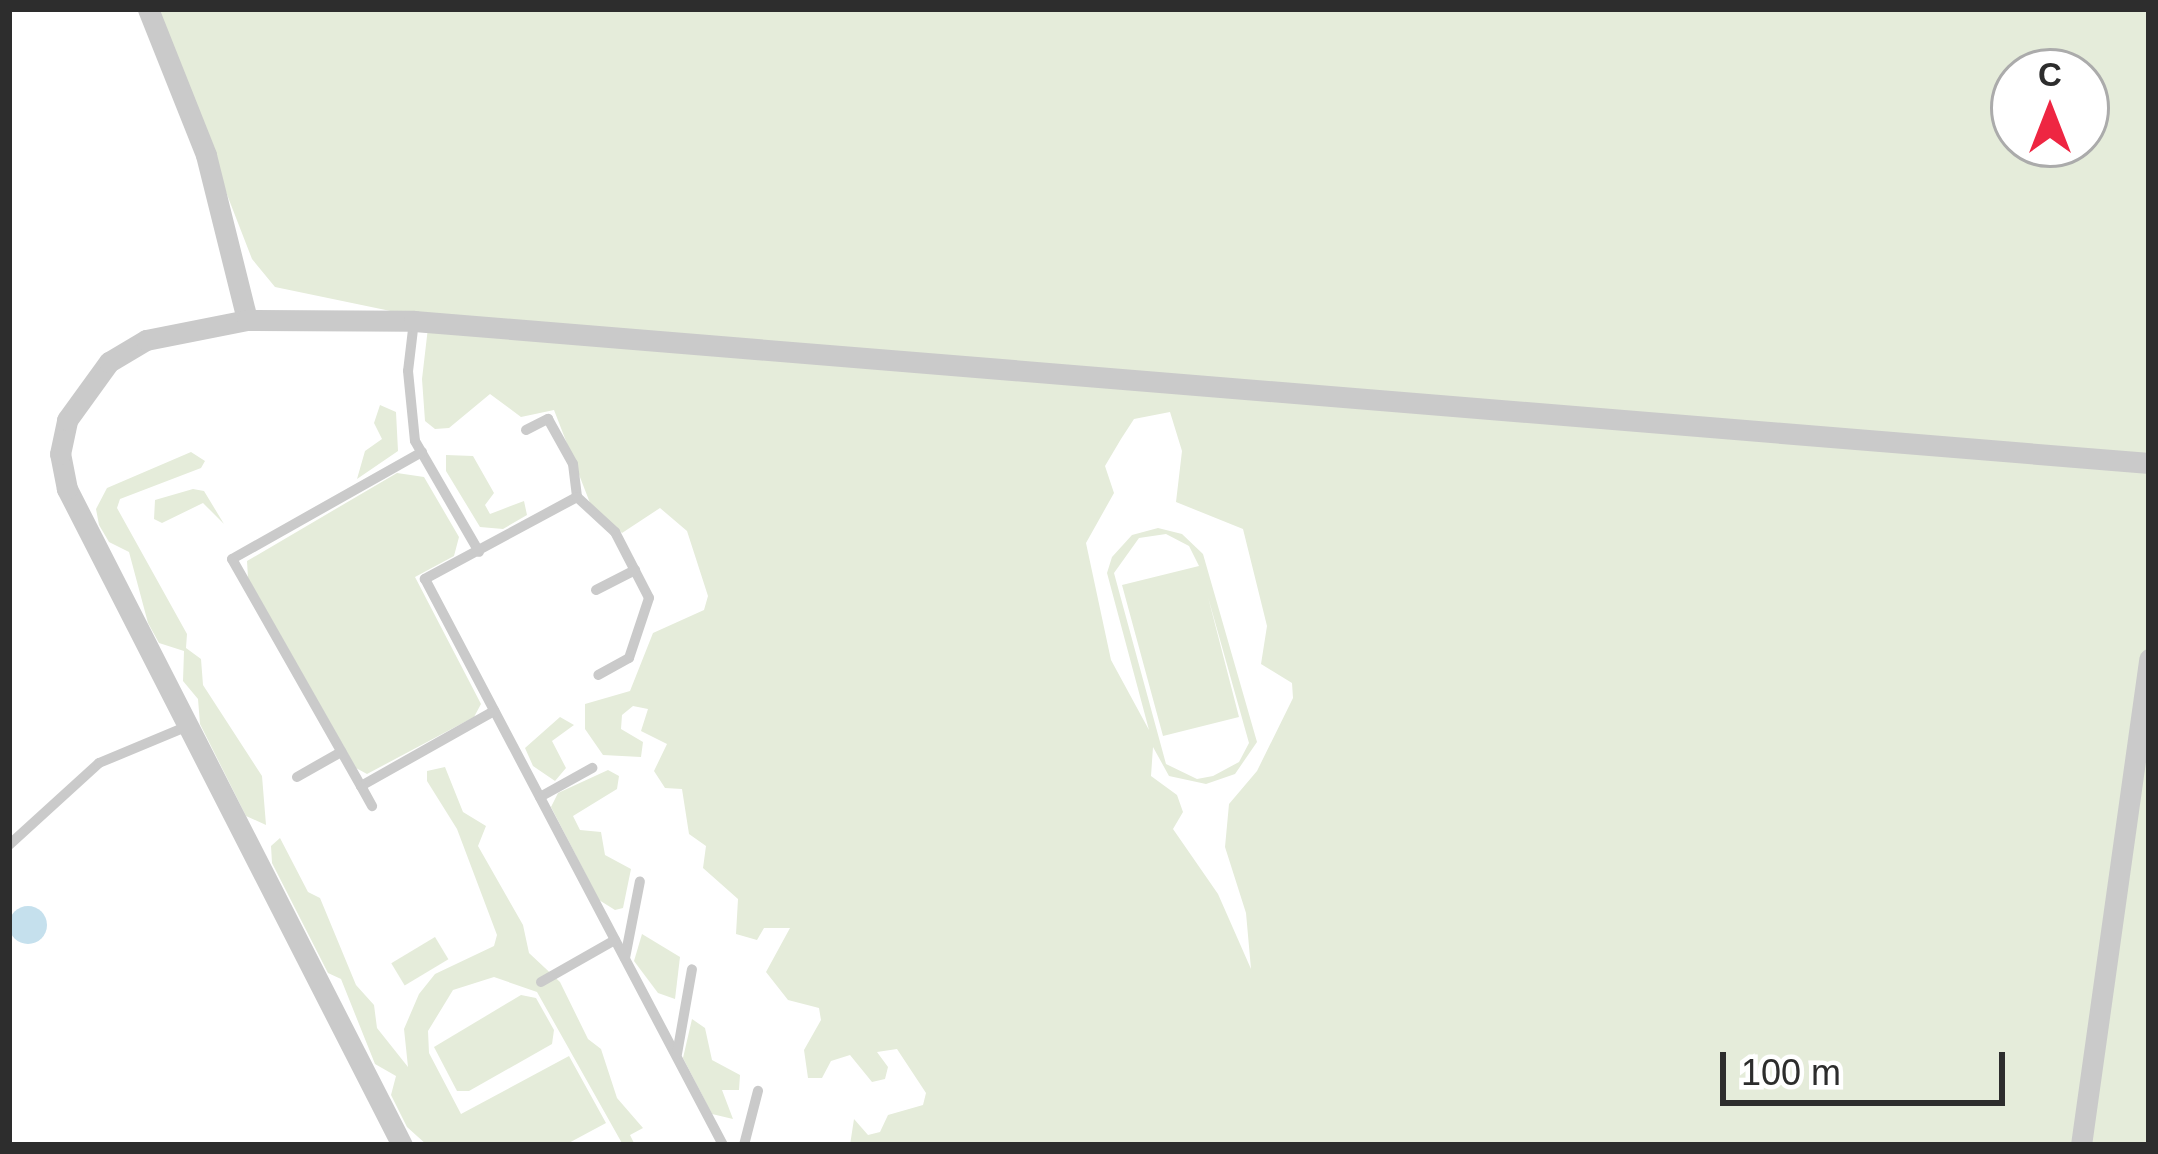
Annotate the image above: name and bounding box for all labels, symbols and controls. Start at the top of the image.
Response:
north arrow [1990,48,2110,168]
text: С [2038,56,2062,93]
scale bar [1726,1028,2011,1102]
text: 100 m [1741,1052,1841,1093]

